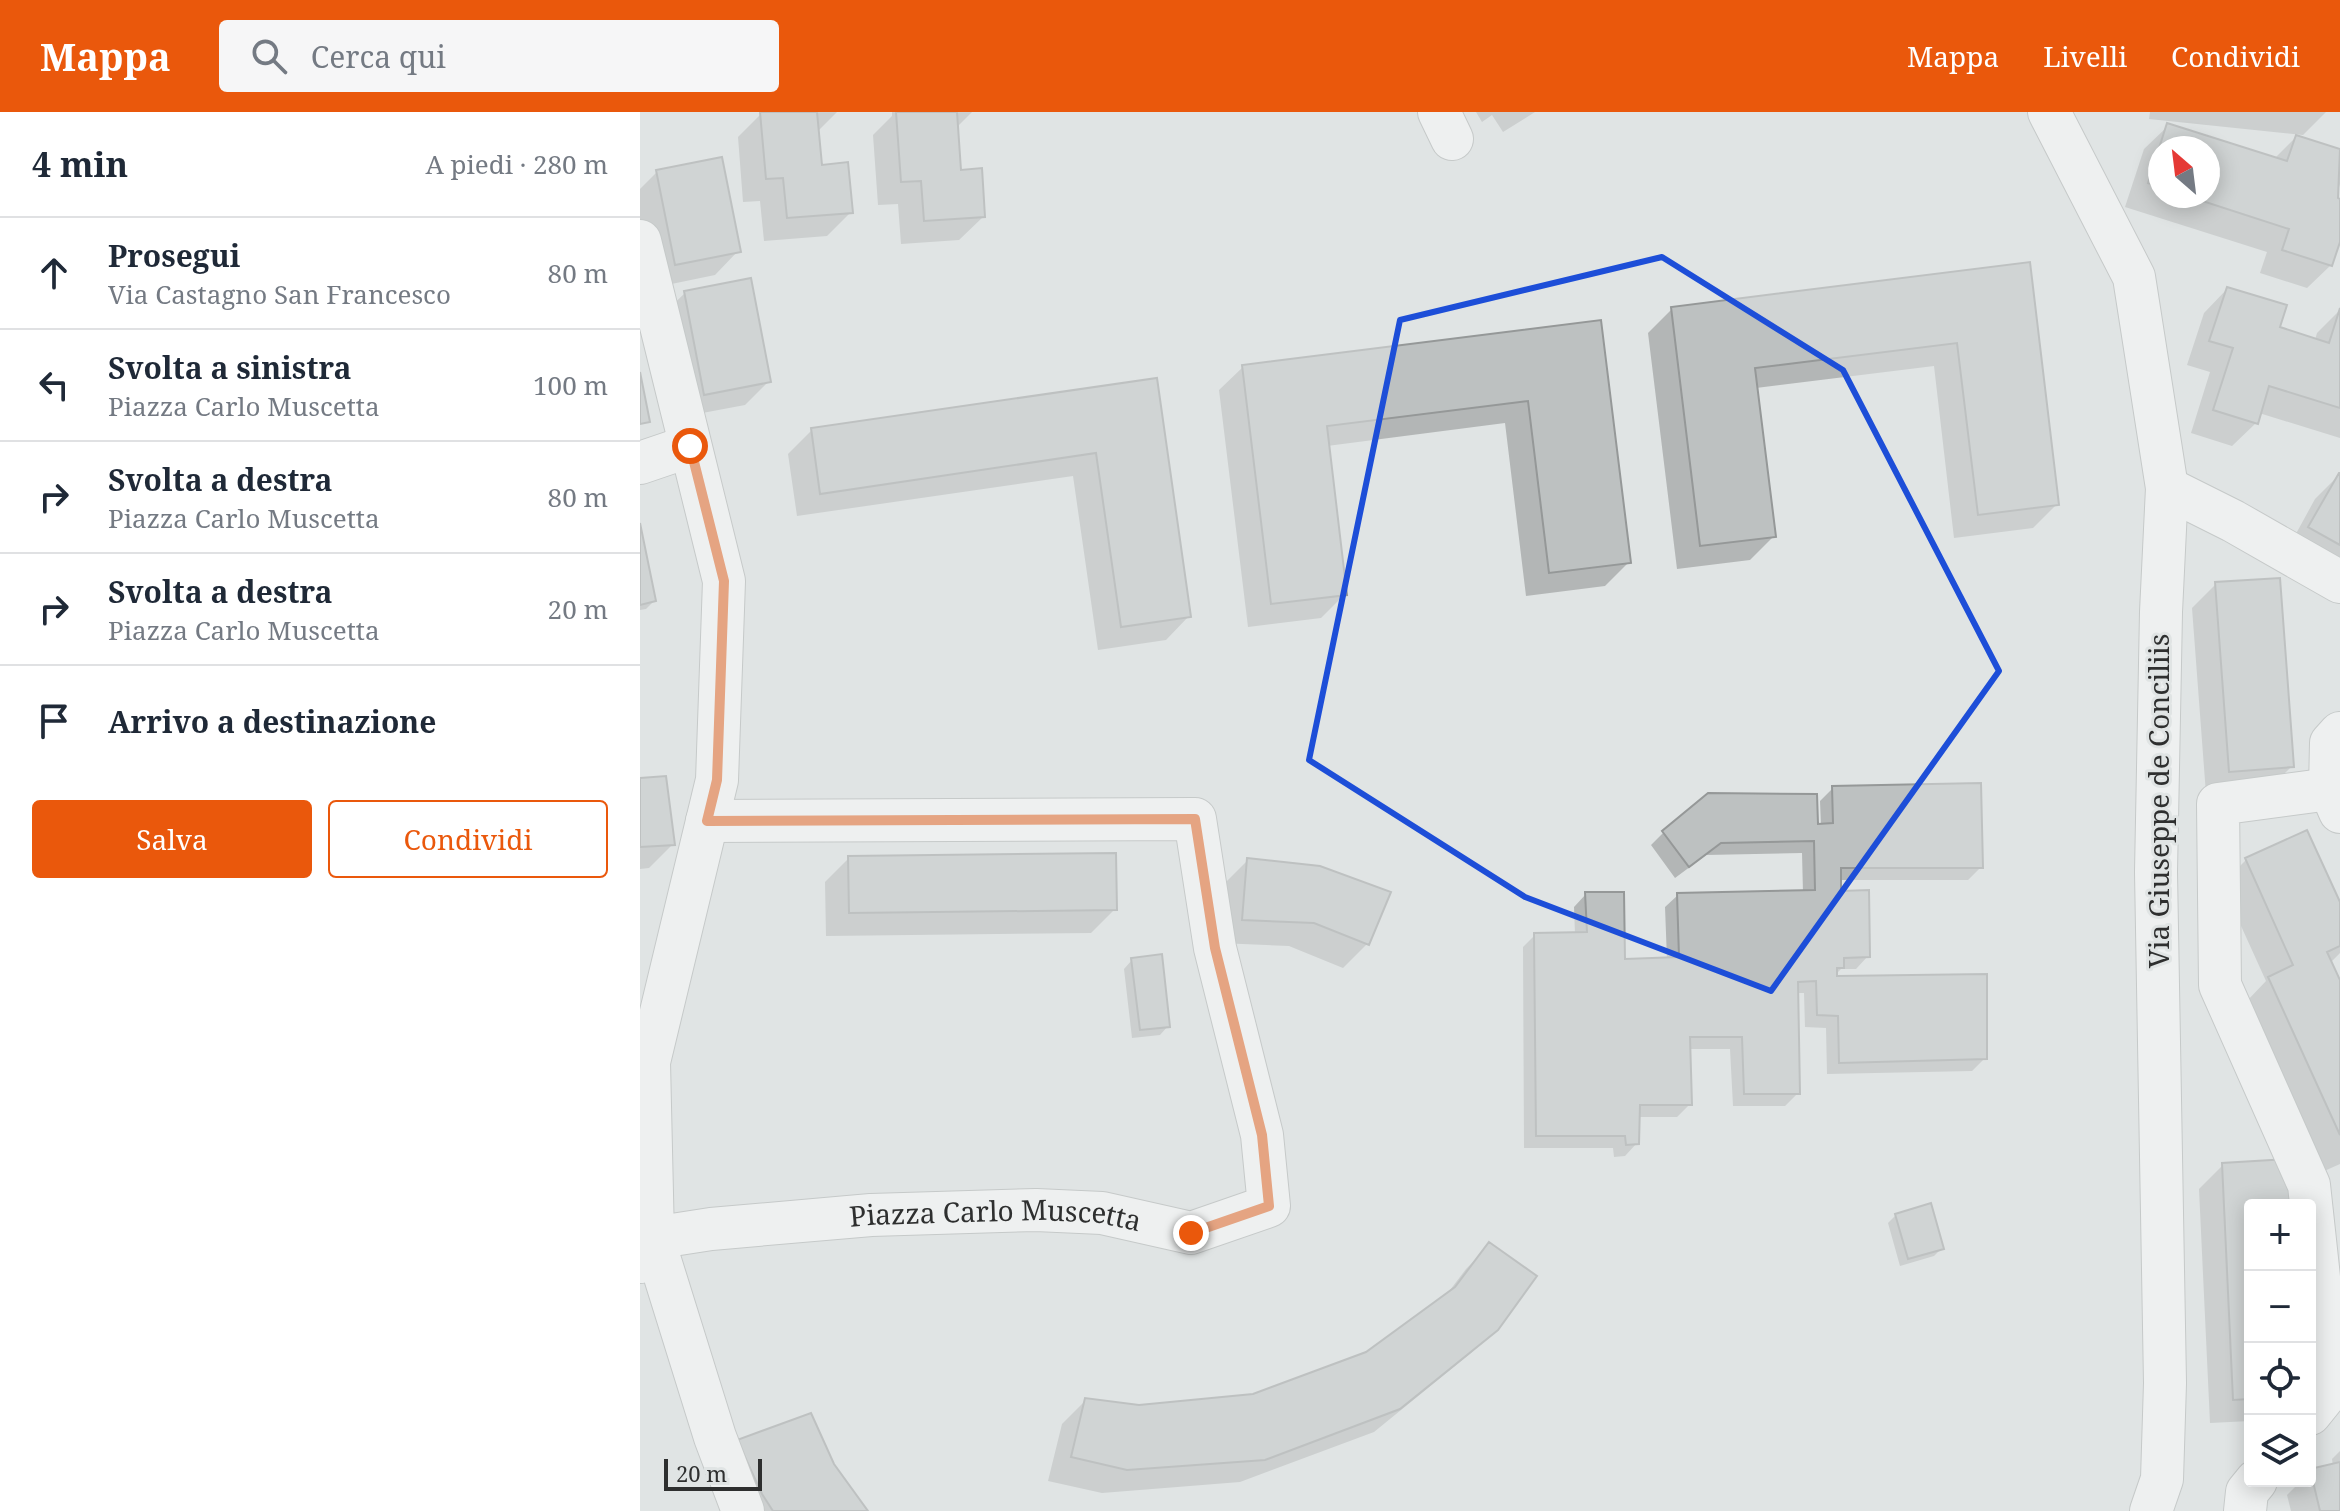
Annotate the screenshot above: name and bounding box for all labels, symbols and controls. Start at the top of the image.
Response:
search box [219,20,779,92]
text: Mappa [40,30,171,82]
icon: search [247,34,291,78]
text: Cerca qui [311,36,446,77]
text: Mappa [1907,37,1999,75]
text: Livelli [2043,37,2127,75]
text: Condividi [2171,37,2300,75]
north arrow [2148,136,2220,208]
text: 4 min [32,141,128,187]
text: A piedi · 280 m [425,146,608,182]
text: Prosegui [108,235,240,276]
icon: ahead [32,251,76,295]
text: 80 m [548,255,608,291]
text: Via Castagno San Francesco [108,276,451,312]
text: Svolta a sinistra [108,347,352,388]
icon: left [32,363,76,407]
text: 100 m [533,367,608,403]
text: Piazza Carlo Muscetta [108,388,380,424]
route start [672,428,708,464]
text: Svolta a destra [108,459,333,500]
icon: right [32,475,76,519]
text: 80 m [548,479,608,515]
text: Piazza Carlo Muscetta [108,500,380,536]
text: Svolta a destra [108,571,333,612]
icon: right [32,587,76,631]
text: 20 m [548,591,608,627]
text: Piazza Carlo Muscetta [108,612,380,648]
street label: Via Giuseppe de Conciliis [2139,634,2177,968]
icon: arrive [32,699,76,743]
text: Arrivo a destinazione [108,701,437,742]
button: Salva [32,800,312,878]
button: Condividi [328,800,608,878]
street label: Piazza Carlo Muscetta [848,1190,1145,1239]
map controls [2244,1199,2316,1487]
button: + [2244,1199,2316,1271]
route end [1173,1215,1209,1251]
button: − [2244,1271,2316,1343]
button: locate [2244,1343,2316,1415]
button: layers [2244,1415,2316,1487]
scale bar [664,1455,762,1491]
text: 20 m [676,1458,727,1488]

